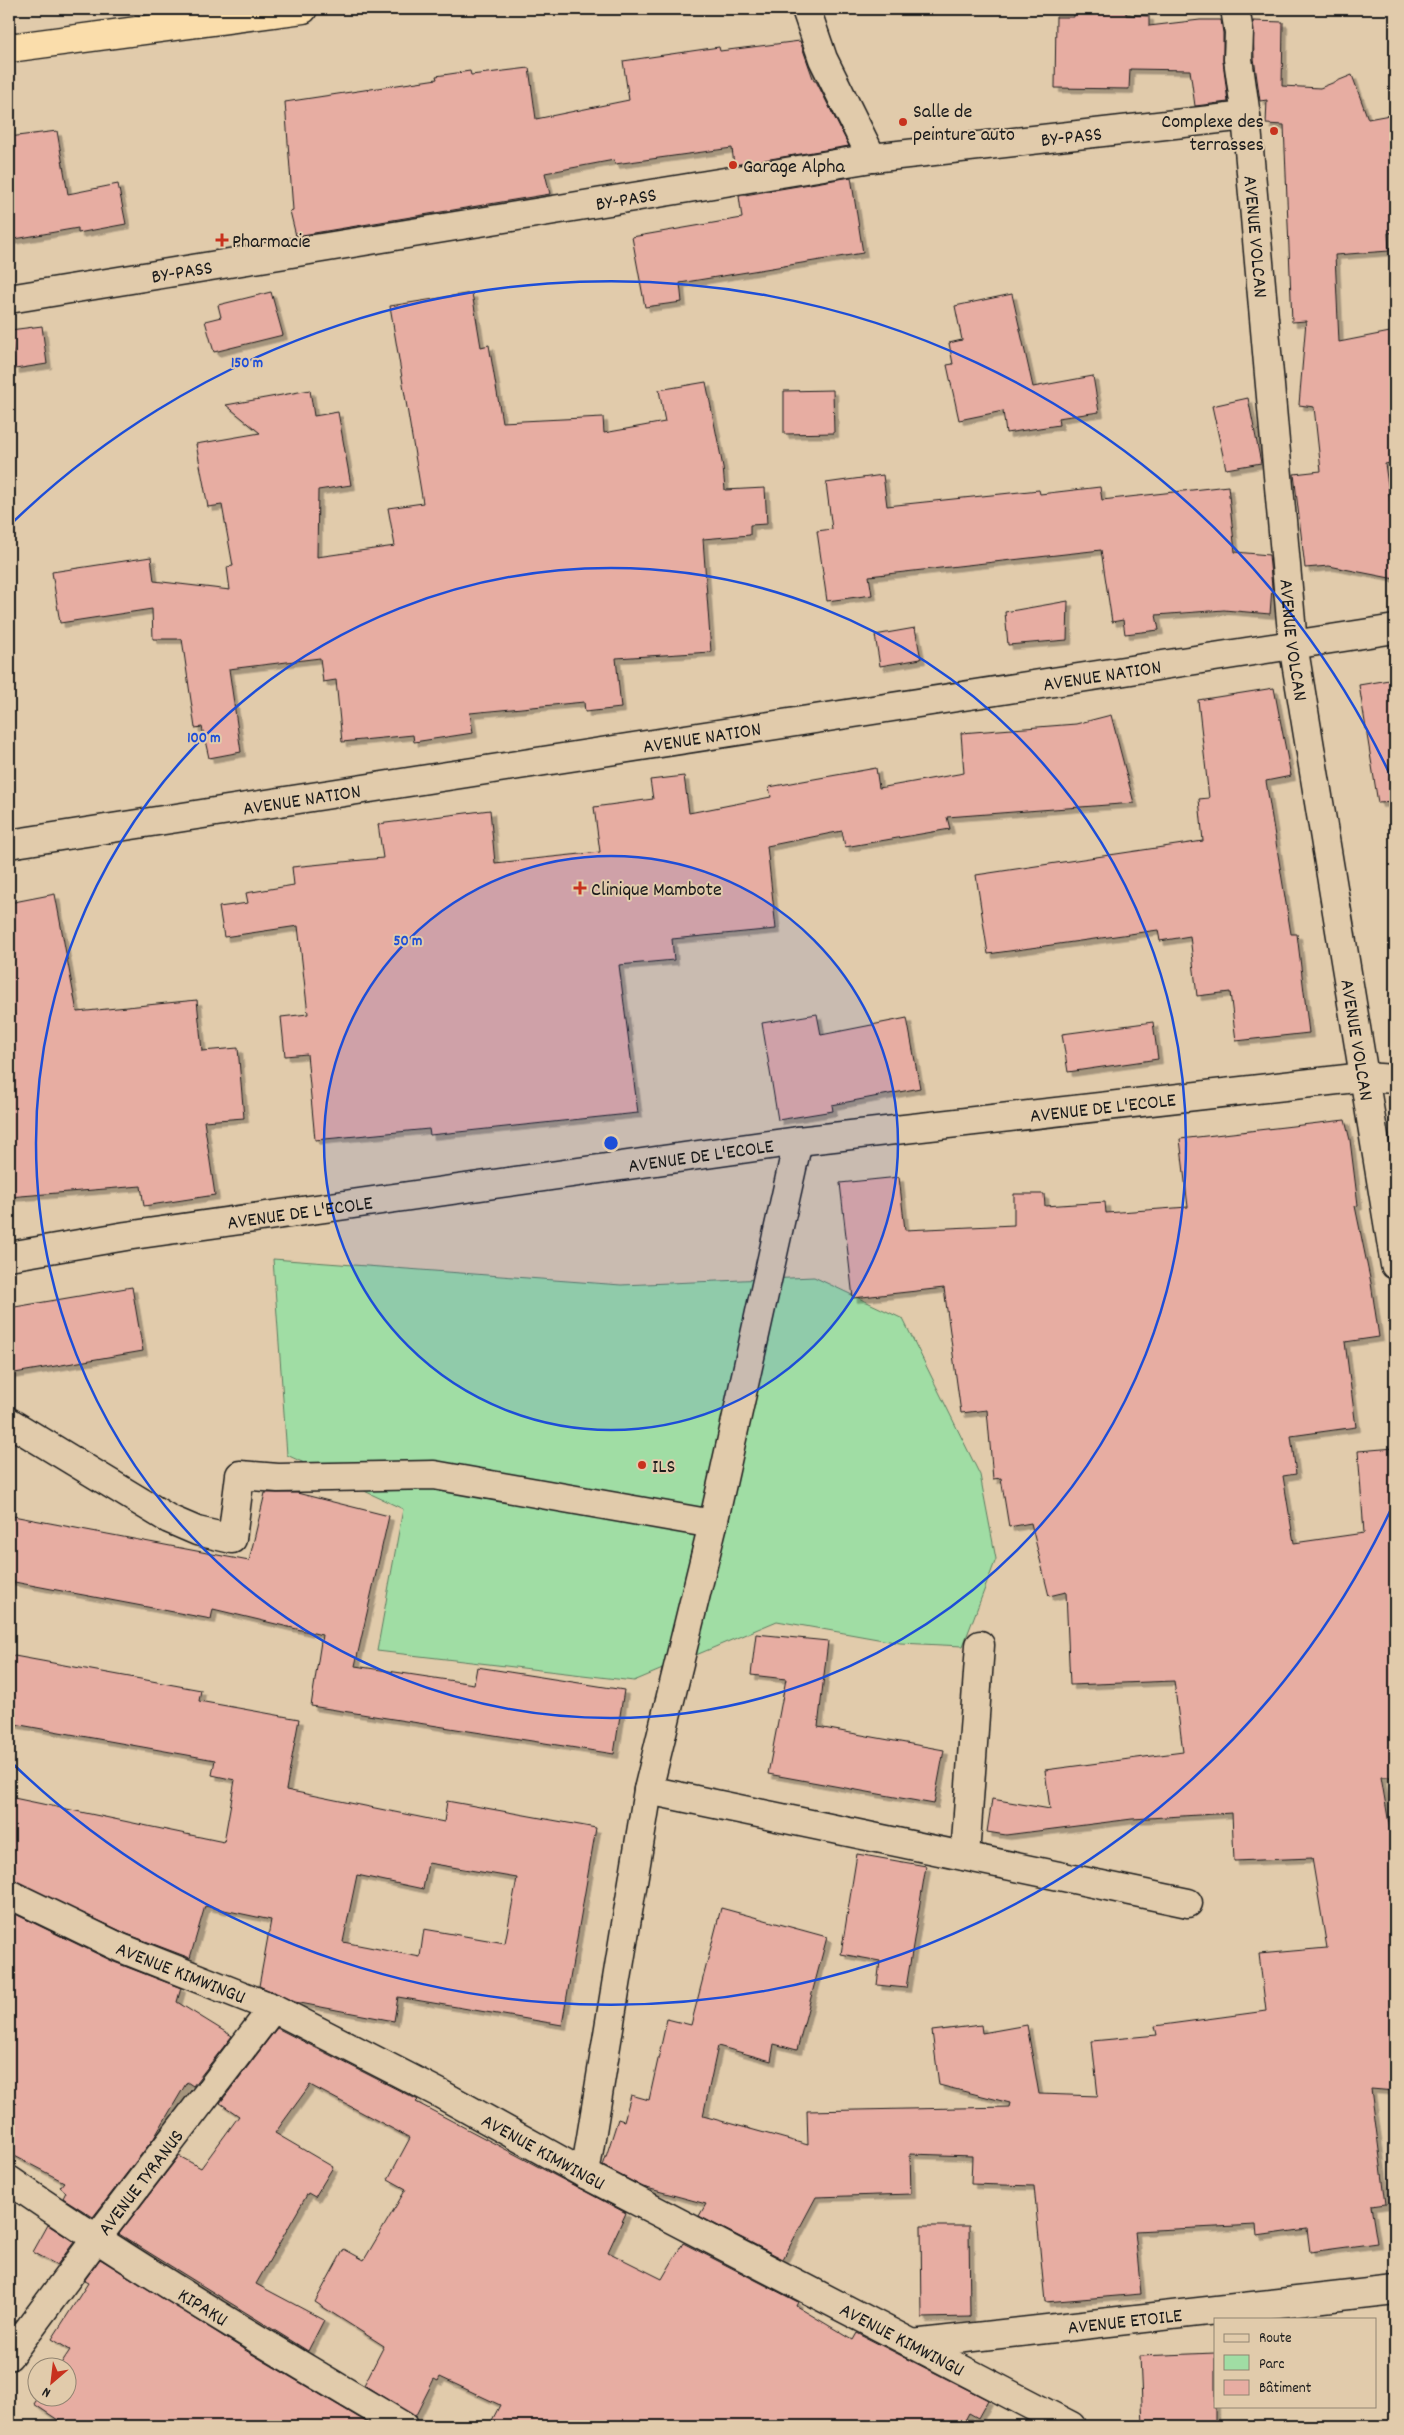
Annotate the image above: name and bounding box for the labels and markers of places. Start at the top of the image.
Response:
place label: Salle de peinture auto [913,99,1015,150]
place label: Complexe des terrasses [1161,109,1264,160]
marker: Salle de peinture auto [897,116,909,128]
marker: Complexe des terrasses [1268,125,1280,137]
place label: Garage Alpha [743,154,845,182]
marker: Garage Alpha [727,159,739,171]
place label: Pharmacie [232,229,311,257]
marker: Pharmacie [216,234,228,246]
place label: Clinique Mambote [591,877,722,905]
marker: Clinique Mambote [573,881,587,895]
centre of rings [602,1134,620,1152]
place label: ILS [652,1454,675,1482]
marker: ILS [636,1459,648,1471]

